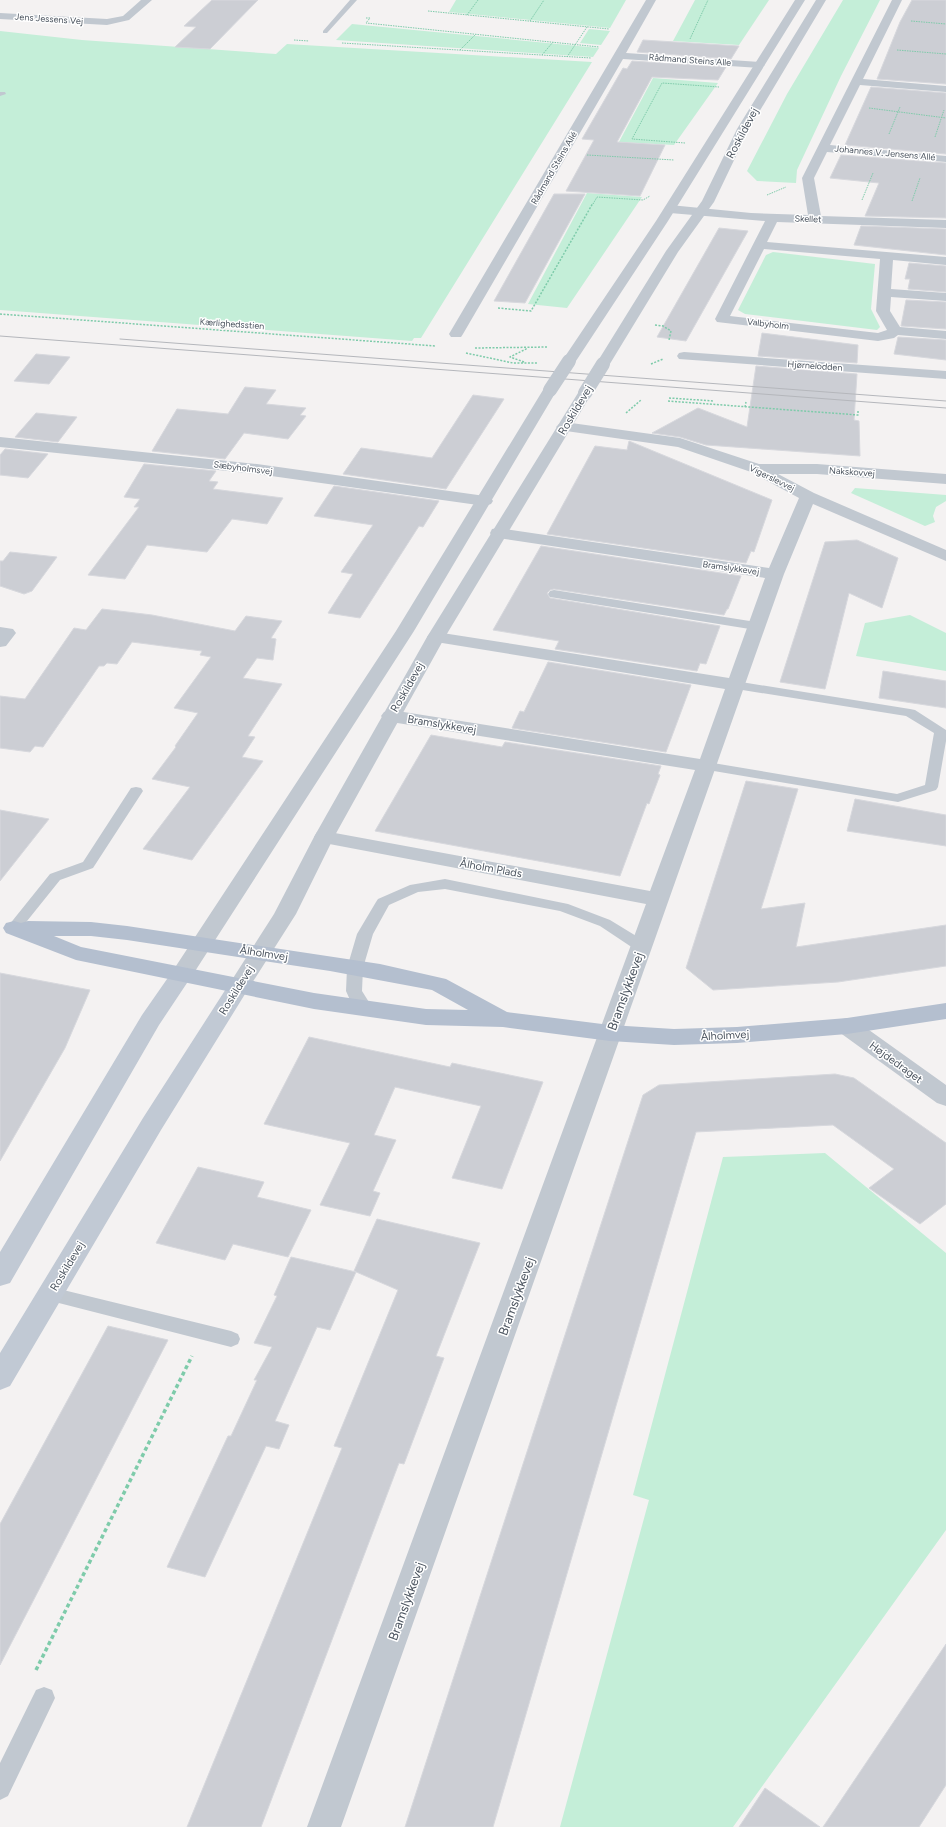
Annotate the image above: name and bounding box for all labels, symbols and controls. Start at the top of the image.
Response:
street label: Jens Jessens Vej [14,11,84,26]
street label: Rådmand Steins Alle [648,51,732,68]
street label: Roskildevej [724,106,761,161]
street label: Rådmand Steins Allé [528,129,579,206]
street label: Johannes V. Jensens Allé [834,143,936,162]
street label: Skellet [794,213,822,224]
street label: Valbyholm [746,315,790,332]
street label: Kærlighedsstien [199,316,265,331]
street label: Hjørnelodden [787,358,843,373]
street label: Roskildevej [556,383,595,437]
street label: Sæbyholmsvej [213,458,273,477]
street label: Vigerslevvej [748,462,797,493]
street label: Nakskovvej [829,464,875,479]
street label: Bramslykkevej [702,558,760,577]
street label: Roskildevej [388,660,427,715]
street label: Bramslykkevej [406,713,477,736]
street label: Ålholm Plads [459,856,523,880]
street label: Ålholmvej [239,942,289,964]
street label: Bramslykkevej [604,950,647,1032]
street label: Roskildevej [216,963,257,1017]
street label: Ålholmvej [700,1027,750,1043]
street label: Højdedraget [867,1039,925,1086]
street label: Roskildevej [48,1239,87,1293]
street label: Bramslykkevej [495,1255,538,1337]
street label: Bramslykkevej [385,1560,428,1642]

